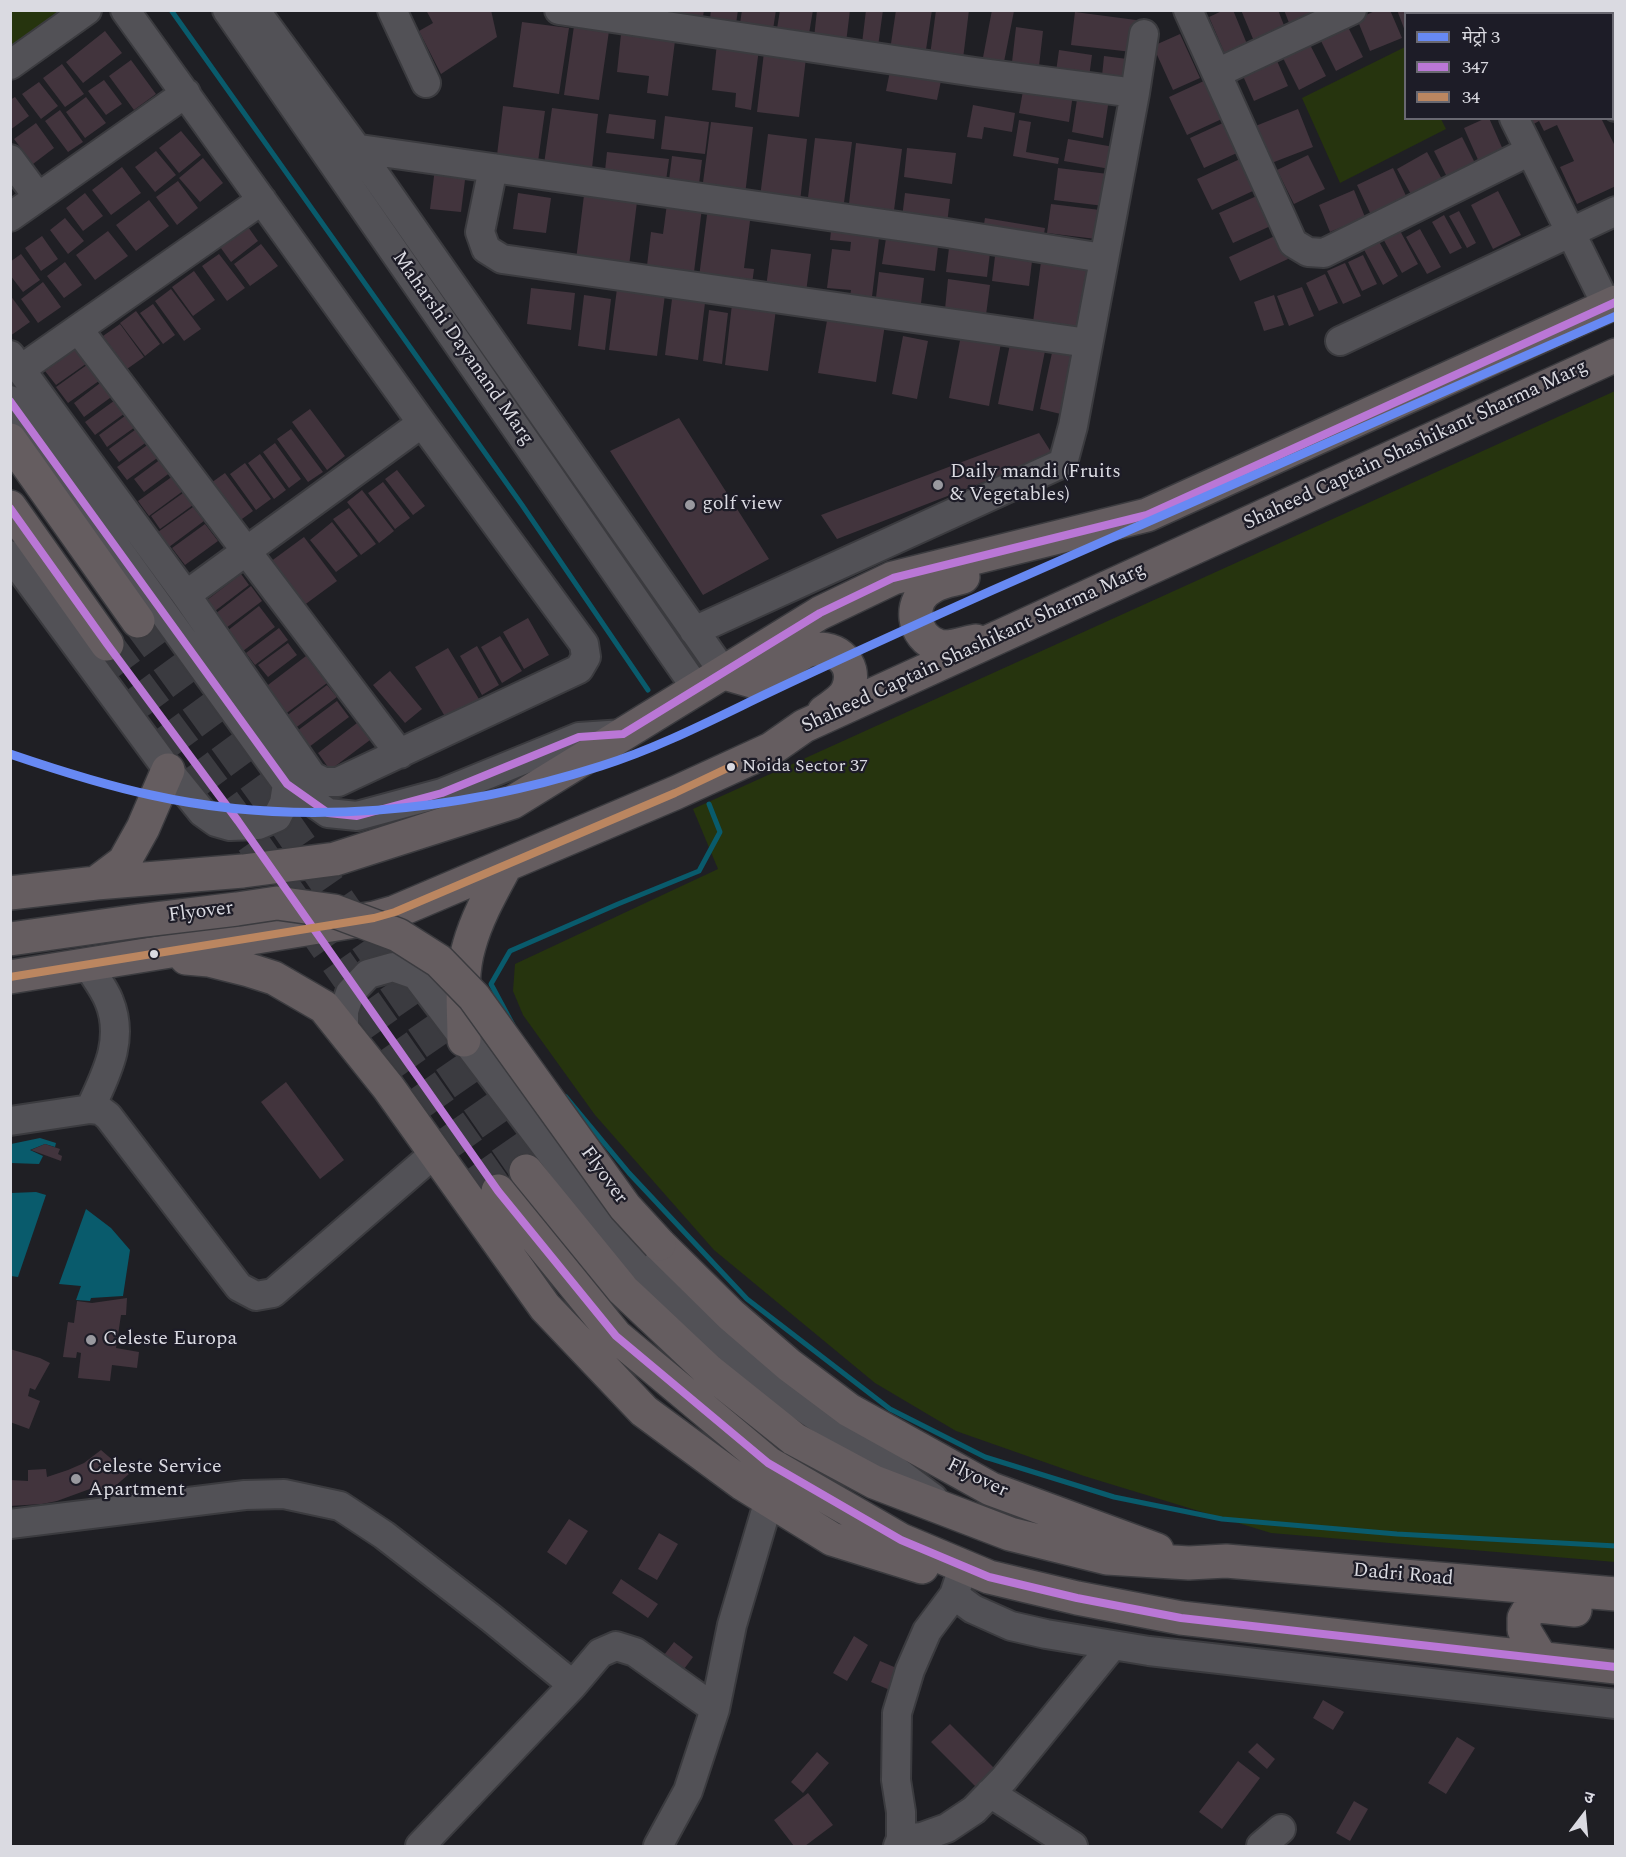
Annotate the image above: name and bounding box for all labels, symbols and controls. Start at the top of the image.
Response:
legend [1404,12,1614,120]
text: मेट्रो 3 [1462,24,1500,51]
text: 347 [1462,54,1489,81]
text: 34 [1462,84,1480,111]
street label: Maharshi Dayanand Marg [386,247,538,451]
street label: Shaheed Captain Shashikant Sharma Marg [1240,356,1592,536]
place label: Daily mandi (Fruits & Vegetables) [950,461,1121,508]
marker: Daily mandi (Fruits & Vegetables) [931,478,945,492]
place label: golf view [702,493,782,517]
marker: golf view [683,498,697,512]
street label: Shaheed Captain Shashikant Sharma Marg [798,559,1150,739]
place label: Noida Sector 37 [742,756,868,778]
marker: Noida Sector 37 [725,761,737,773]
street label: Flyover [167,897,235,929]
unlabelled marker [148,948,160,960]
street label: Flyover [574,1142,632,1210]
place label: Celeste Europa [103,1328,237,1352]
marker: Celeste Europa [84,1333,98,1347]
street label: Flyover [942,1454,1012,1504]
place label: Celeste Service Apartment [88,1456,222,1503]
marker: Celeste Service Apartment [69,1472,83,1486]
street label: Dadri Road [1352,1560,1454,1592]
north arrow [1554,1785,1614,1845]
text: उ [1581,1785,1597,1811]

